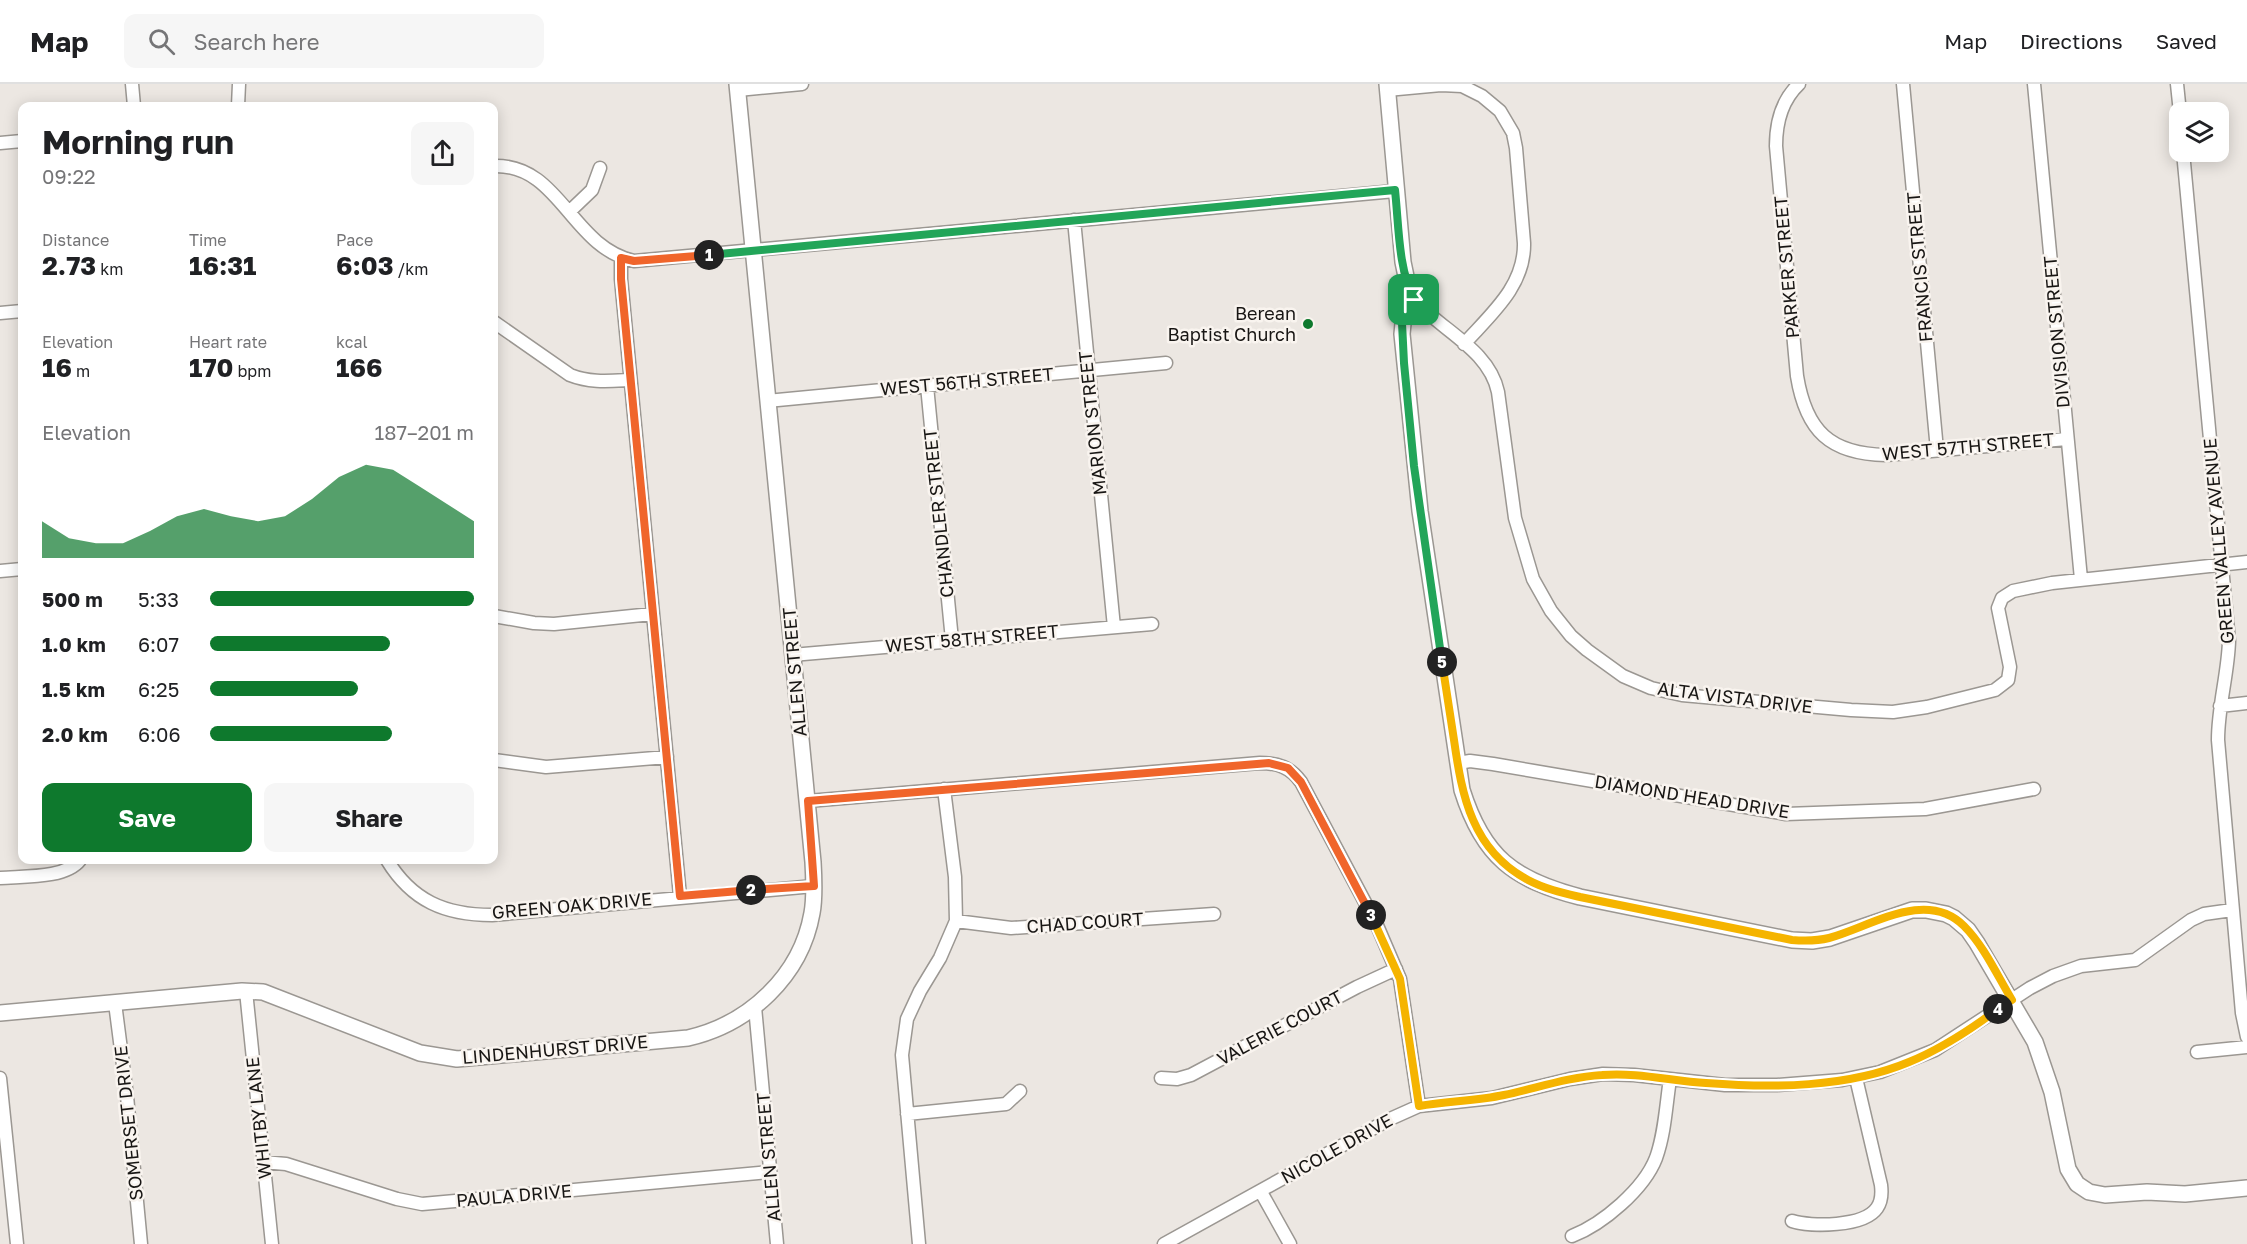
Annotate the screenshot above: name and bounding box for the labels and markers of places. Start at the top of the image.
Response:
pin: 1 [694,240,724,270]
pin [1388,274,1439,325]
place label: Berean Baptist Church [1168,302,1296,345]
marker: Berean Baptist Church [1301,317,1315,331]
pin: 5 [1427,647,1457,677]
pin: 2 [736,875,766,905]
pin: 3 [1356,900,1386,930]
pin: 4 [1983,994,2013,1024]

